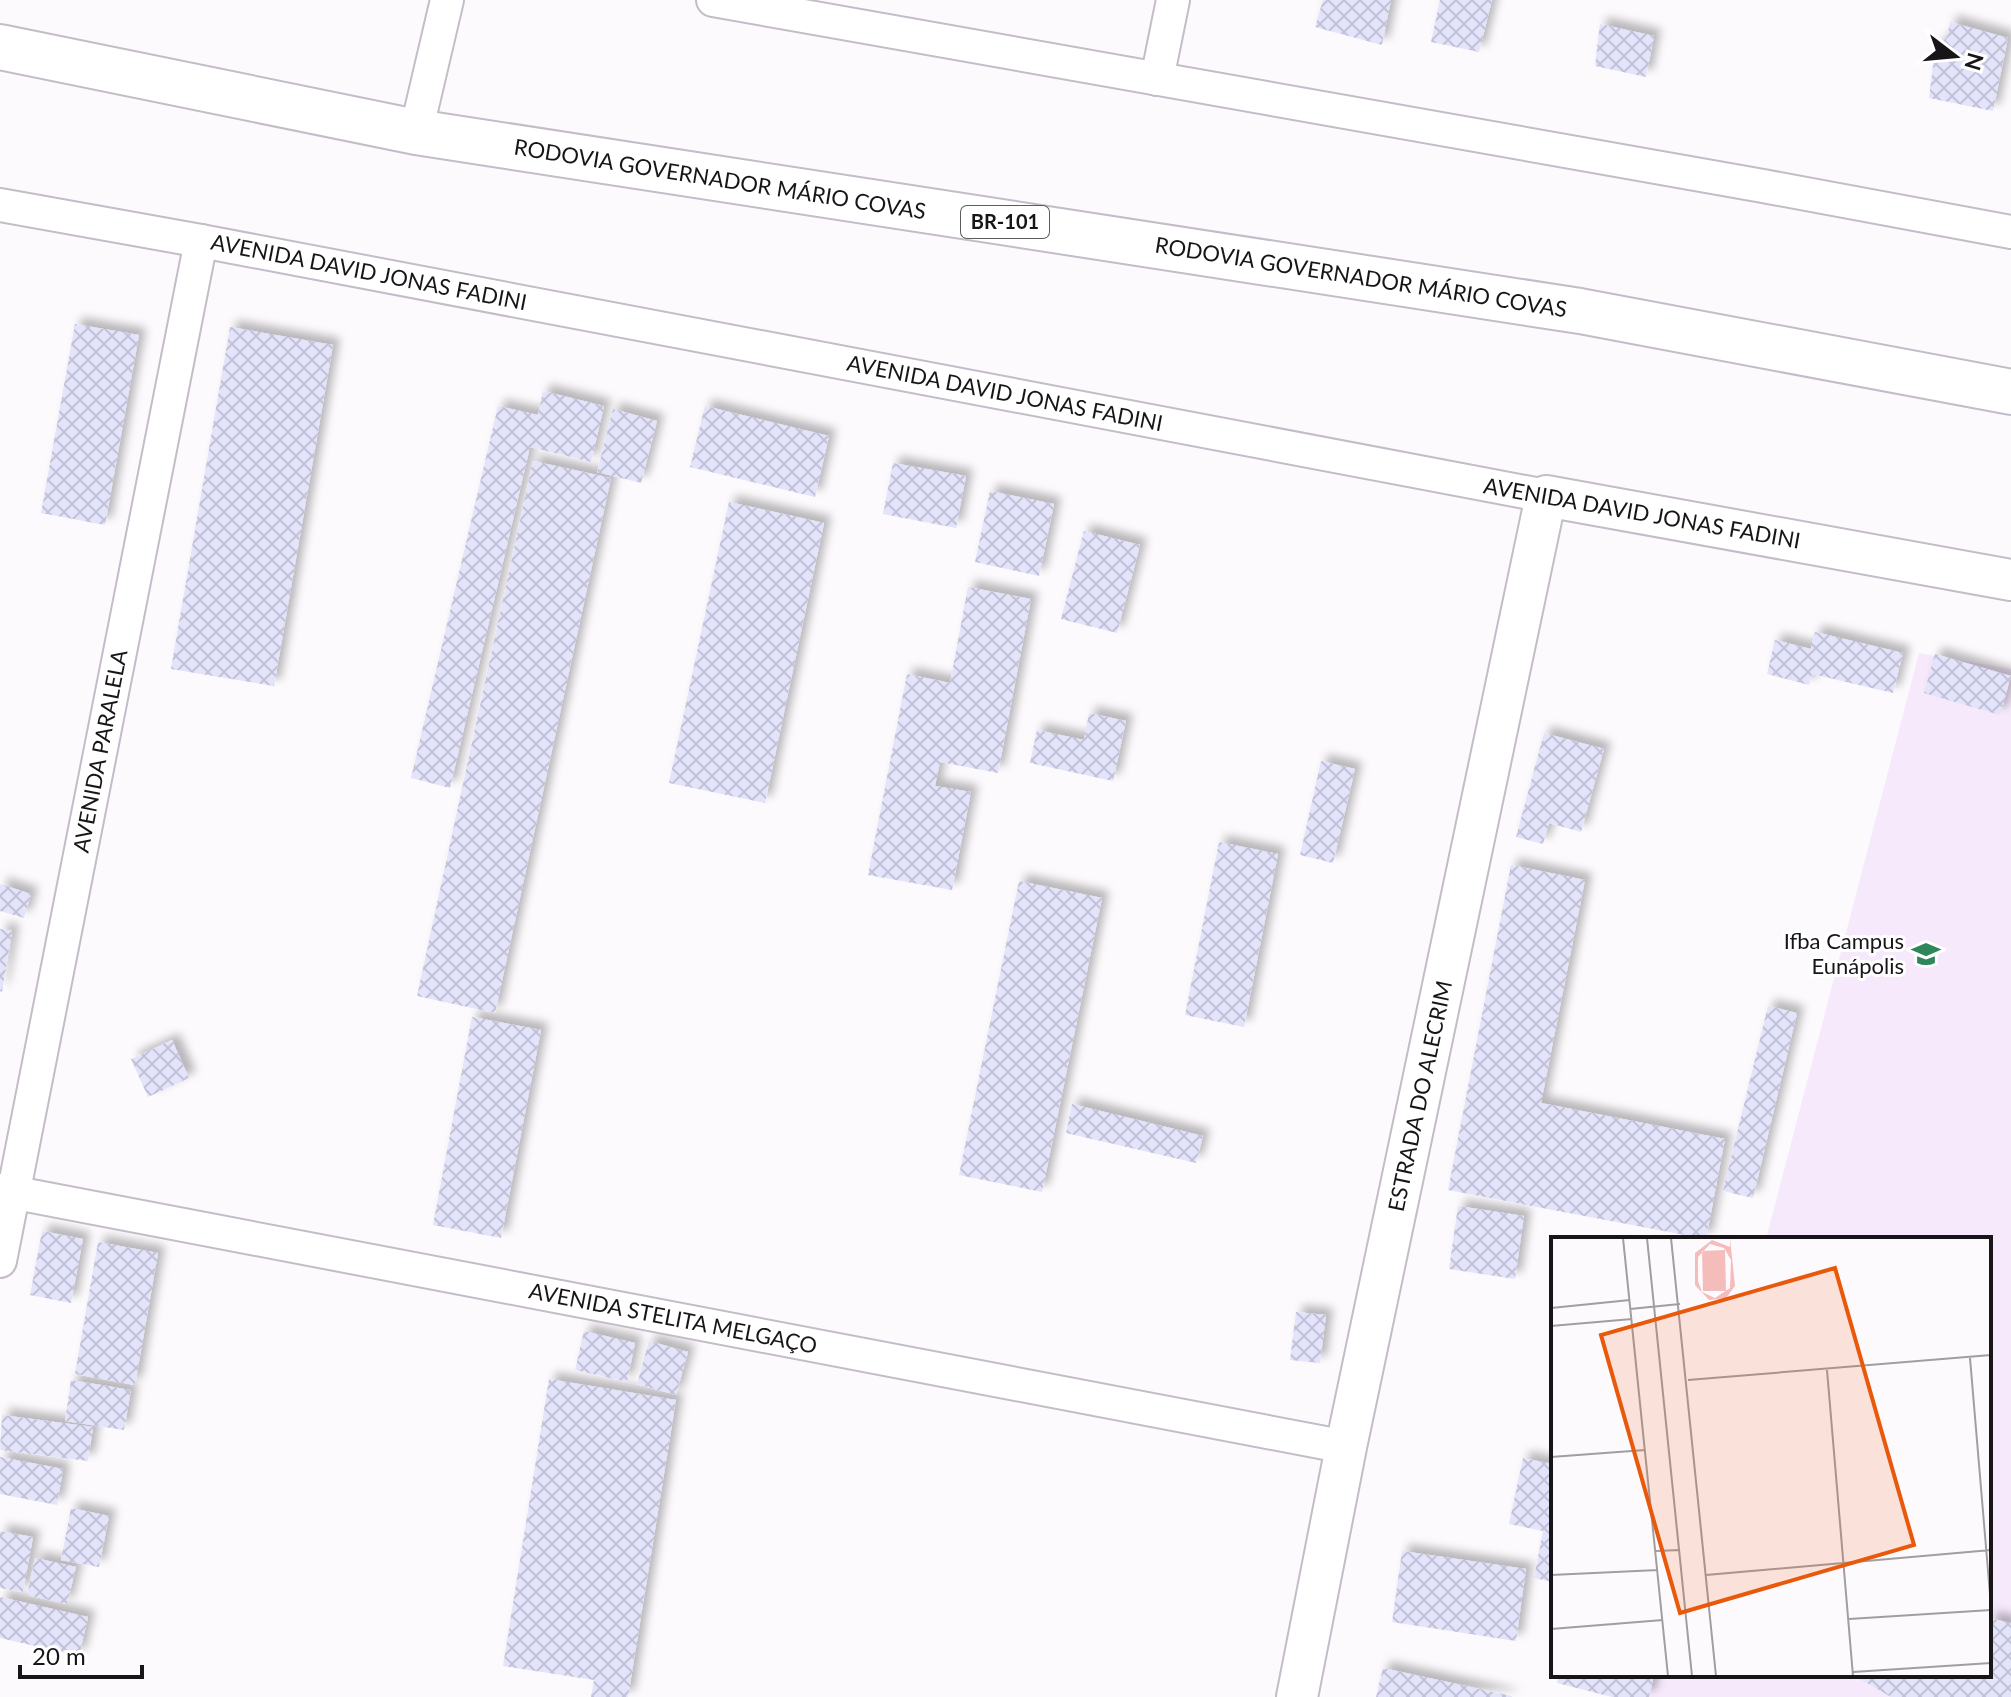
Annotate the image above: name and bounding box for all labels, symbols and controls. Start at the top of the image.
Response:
north arrow [1915,16,1995,96]
text: N [1959,50,1990,74]
street label: RODOVIA GOVERNADOR MÁRIO COVAS [512,133,928,224]
road number: BR-101 [961,206,1049,238]
street label: AVENIDA DAVID JONAS FADINI [209,228,529,315]
street label: RODOVIA GOVERNADOR MÁRIO COVAS [1153,231,1569,322]
street label: AVENIDA DAVID JONAS FADINI [845,349,1165,436]
street label: AVENIDA DAVID JONAS FADINI [1482,471,1803,554]
street label: AVENIDA PARALELA [67,647,132,855]
place label: Ifba Campus Eunápolis [1784,927,1904,979]
school or university icon: Ifba Campus Eunápolis [1911,939,1941,969]
street label: ESTRADA DO ALECRIM [1382,978,1457,1214]
inset map [1551,1237,1991,1677]
street label: AVENIDA STELITA MELGAÇO [527,1276,819,1359]
scale bar [20,1629,142,1679]
text: 20 m [32,1641,86,1670]

